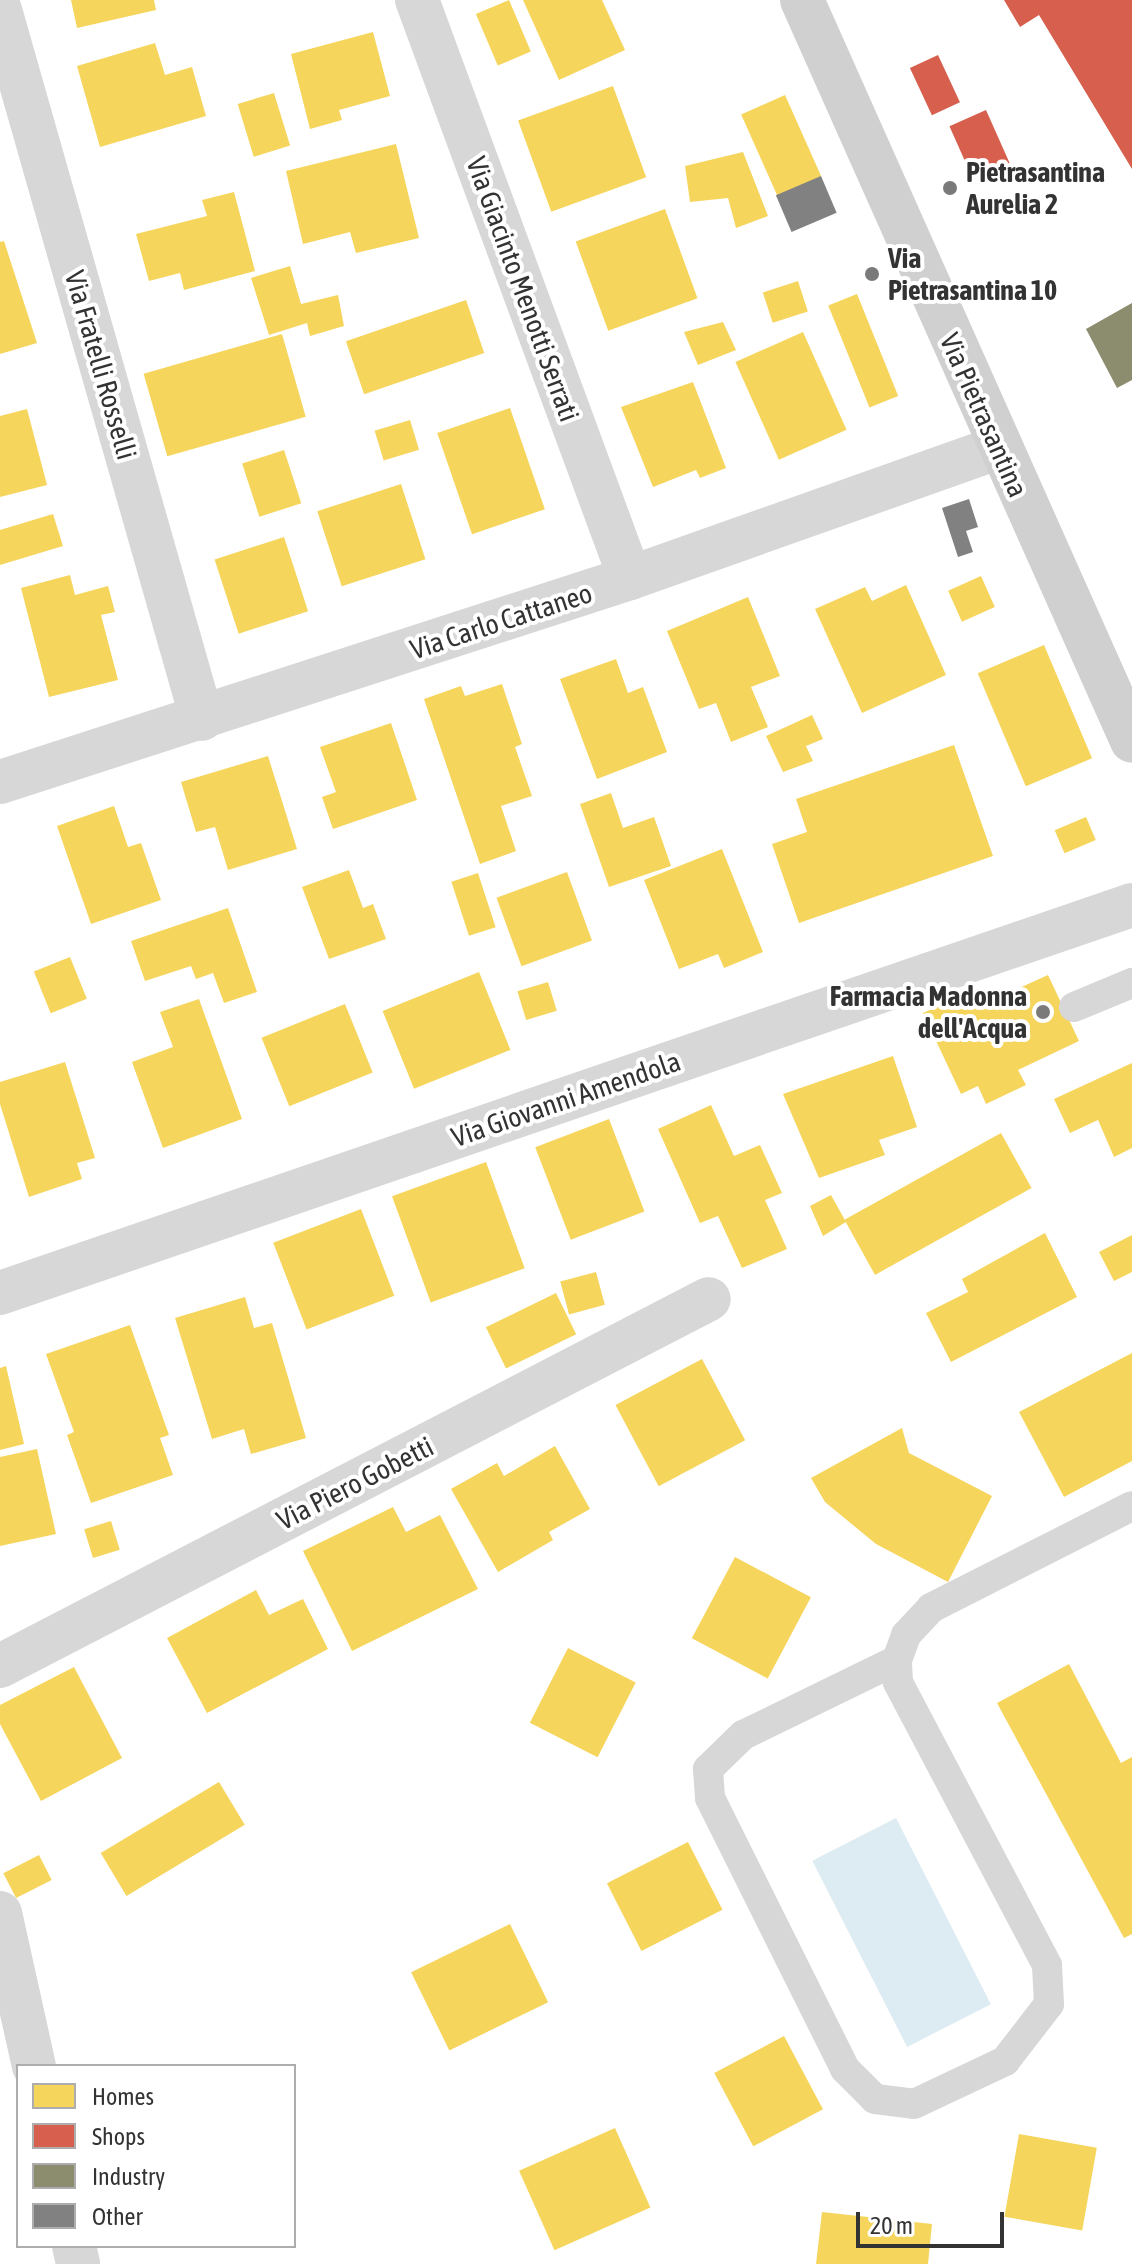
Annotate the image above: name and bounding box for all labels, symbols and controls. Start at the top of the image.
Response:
street label: Via Giacinto Menotti Serrati [459,152,587,426]
place label: Pietrasantina Aurelia 2 [966,155,1105,221]
marker: Pietrasantina Aurelia 2 [941,179,959,197]
place label: Via Pietrasantina 10 [888,241,1057,307]
marker: Via Pietrasantina 10 [863,265,881,283]
street label: Via Fratelli Rosselli [58,267,144,463]
street label: Via Pietrasantina [933,328,1035,502]
street label: Via Carlo Cattaneo [406,576,596,666]
place label: Farmacia Madonna dell'Acqua [830,979,1027,1045]
marker: Farmacia Madonna dell'Acqua [1034,1003,1052,1021]
street label: Via Giovanni Amendola [447,1044,685,1154]
street label: Via Piero Gobetti [271,1429,439,1537]
legend [16,2064,296,2248]
text: Homes [92,2083,154,2110]
text: Shops [92,2123,145,2150]
text: Industry [92,2163,165,2190]
scale bar [860,2196,1008,2246]
text: Other [92,2203,143,2230]
text: 20 m [870,2212,913,2239]

